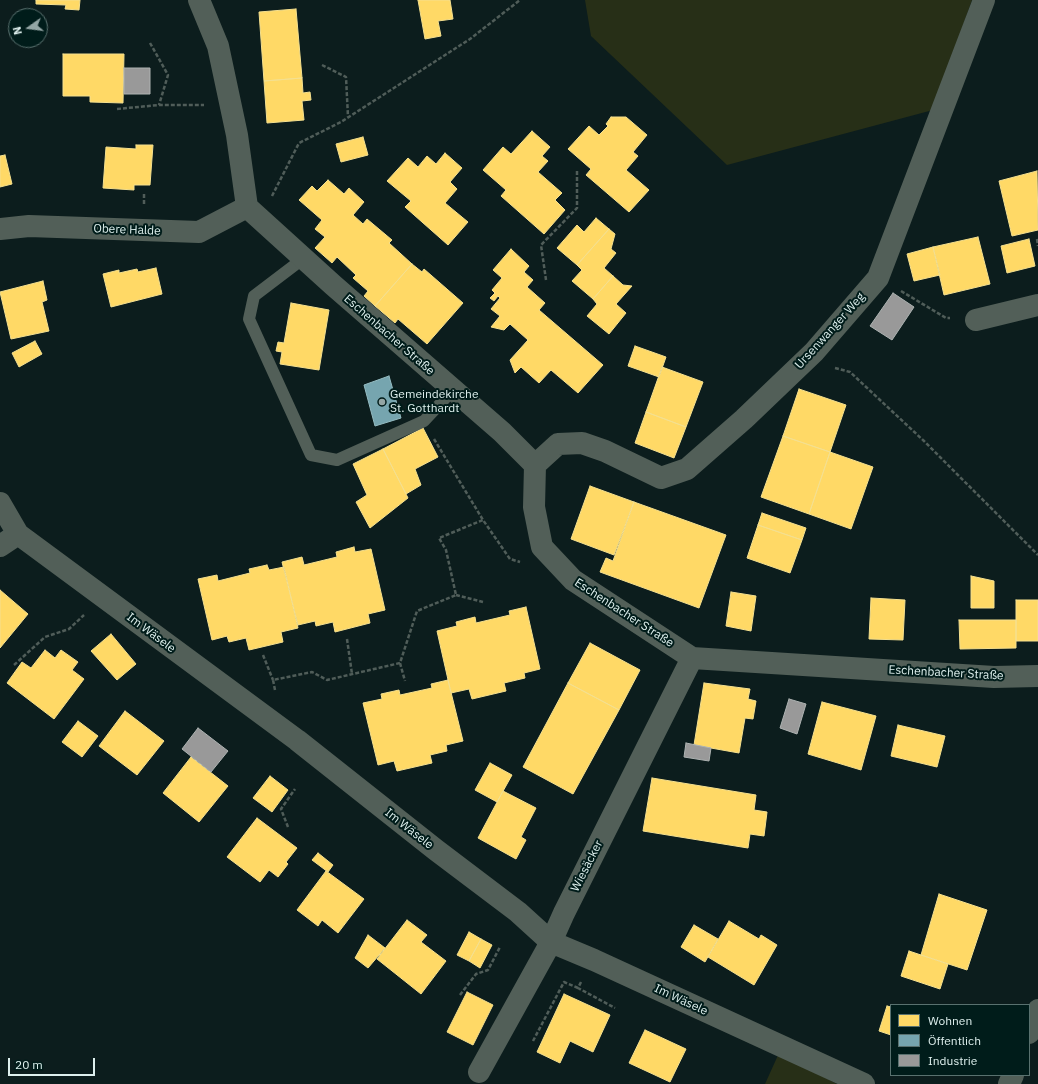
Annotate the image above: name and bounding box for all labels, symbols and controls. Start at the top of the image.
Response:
north arrow [8,8,48,48]
text: N [10,25,25,36]
street label: Obere Halde [93,222,161,238]
street label: Ursenwanger Weg [792,290,868,372]
street label: Eschenbacher Straße [341,292,437,378]
place label: Gemeindekirche St. Gotthardt [390,388,478,416]
marker: Gemeindekirche St. Gotthardt [377,397,387,407]
street label: Eschenbacher Straße [572,576,676,650]
street label: Im Wäsele [124,610,178,656]
street label: Eschenbacher Straße [888,663,1004,683]
street label: Im Wäsele [382,806,436,852]
street label: Wiesäcker [568,838,606,894]
street label: Im Wäsele [652,981,710,1019]
legend [890,1004,1030,1076]
text: Wohnen [928,1013,972,1028]
text: Öffentlich [928,1033,981,1048]
scale bar [10,1050,97,1076]
text: Industrie [928,1053,977,1068]
text: 20 m [15,1057,43,1072]

